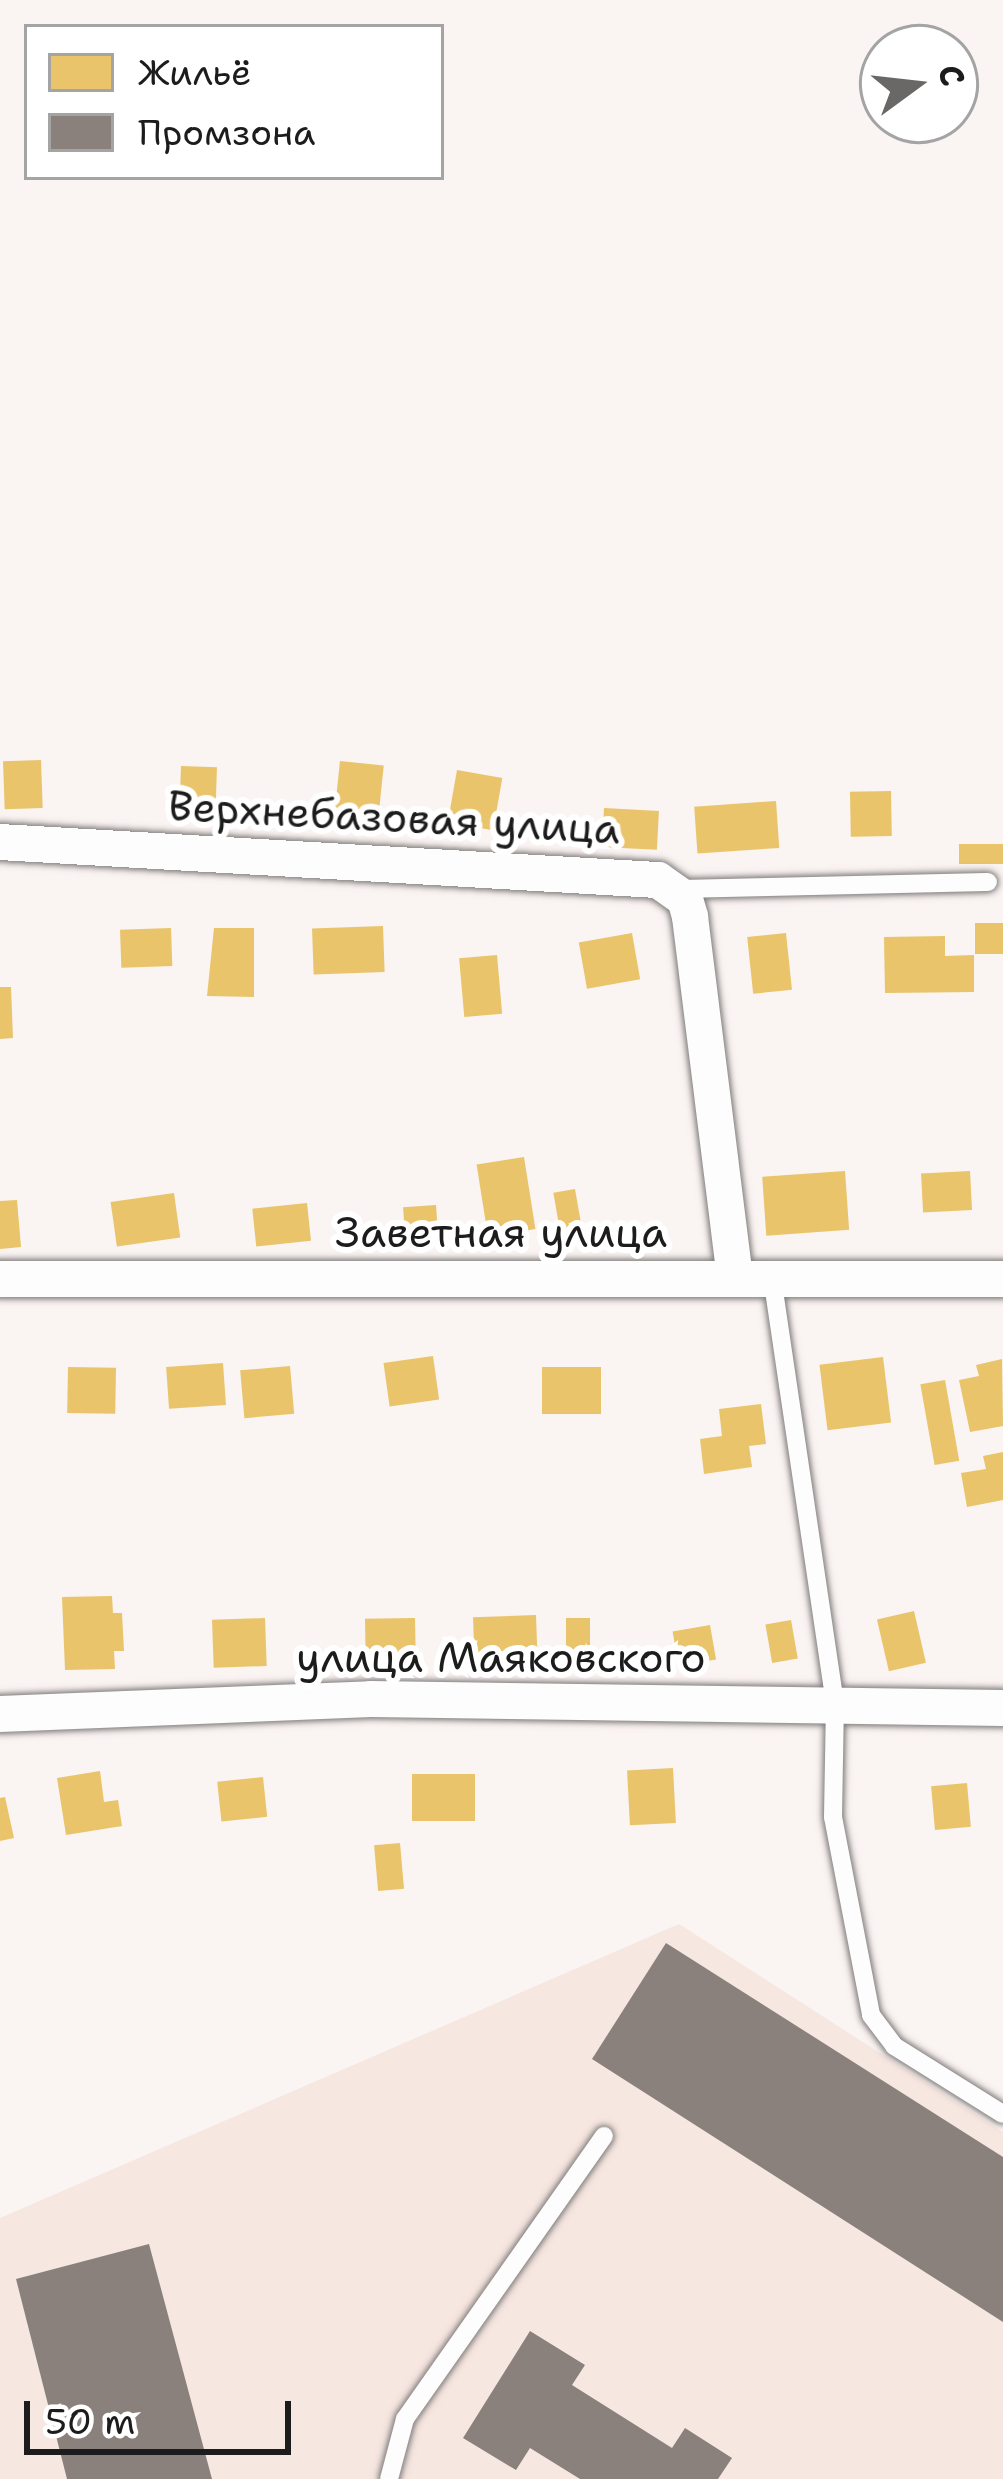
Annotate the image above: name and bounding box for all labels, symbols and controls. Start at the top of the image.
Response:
legend [24,24,444,180]
north arrow [859,24,979,144]
text: Жильё [138,48,251,97]
text: С [927,60,976,91]
text: Промзона [138,108,315,157]
street label: Верхнебазовая улица [167,780,621,854]
street label: Заветная улица [335,1207,667,1257]
street label: улица Маяковского [296,1632,706,1682]
scale bar [30,2377,297,2451]
text: 50 m [45,2397,135,2446]

